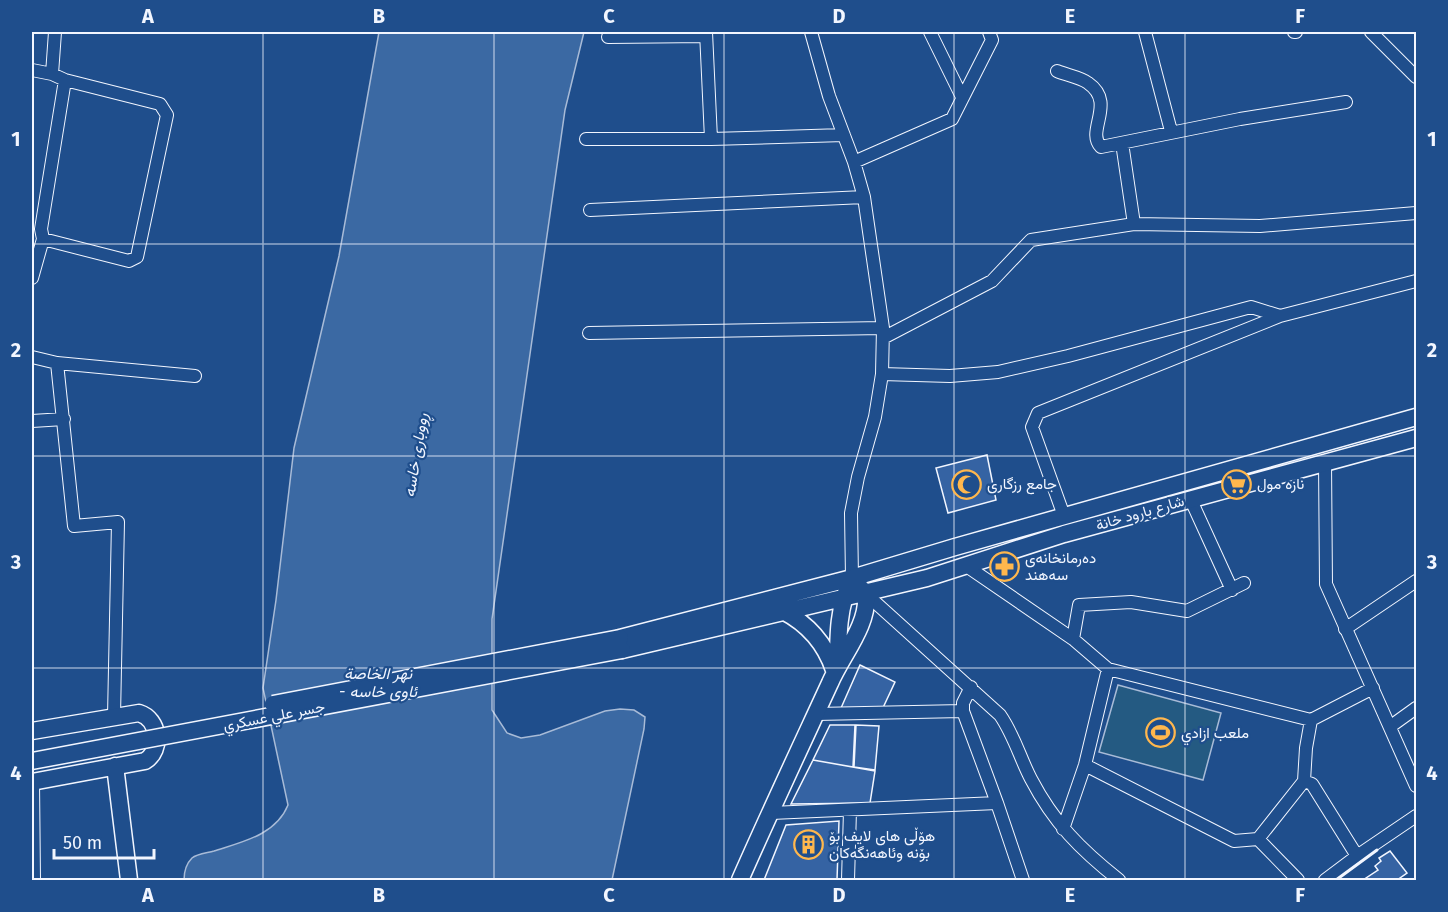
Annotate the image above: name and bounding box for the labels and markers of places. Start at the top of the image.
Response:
mosque icon: جامع رزگاری [950,468,982,500]
supermarket icon: نازه مول [1220,468,1252,500]
place label: جامع رزگاری [987,475,1057,495]
place label: نازه مول [1257,475,1304,493]
place label: دەرمانخانەی سەهند [1025,549,1096,584]
pharmacy icon: دەرمانخانەی سەهند [988,551,1020,583]
sports icon: ملعب ازادي [1144,717,1176,749]
place label: ملعب ازادي [1181,724,1249,746]
place label: هۆڵی های لایف بۆ بۆنە وئاهەنگەکان [829,827,935,862]
building icon: هۆڵی های لایف بۆ بۆنە وئاهەنگەکان [792,829,824,861]

